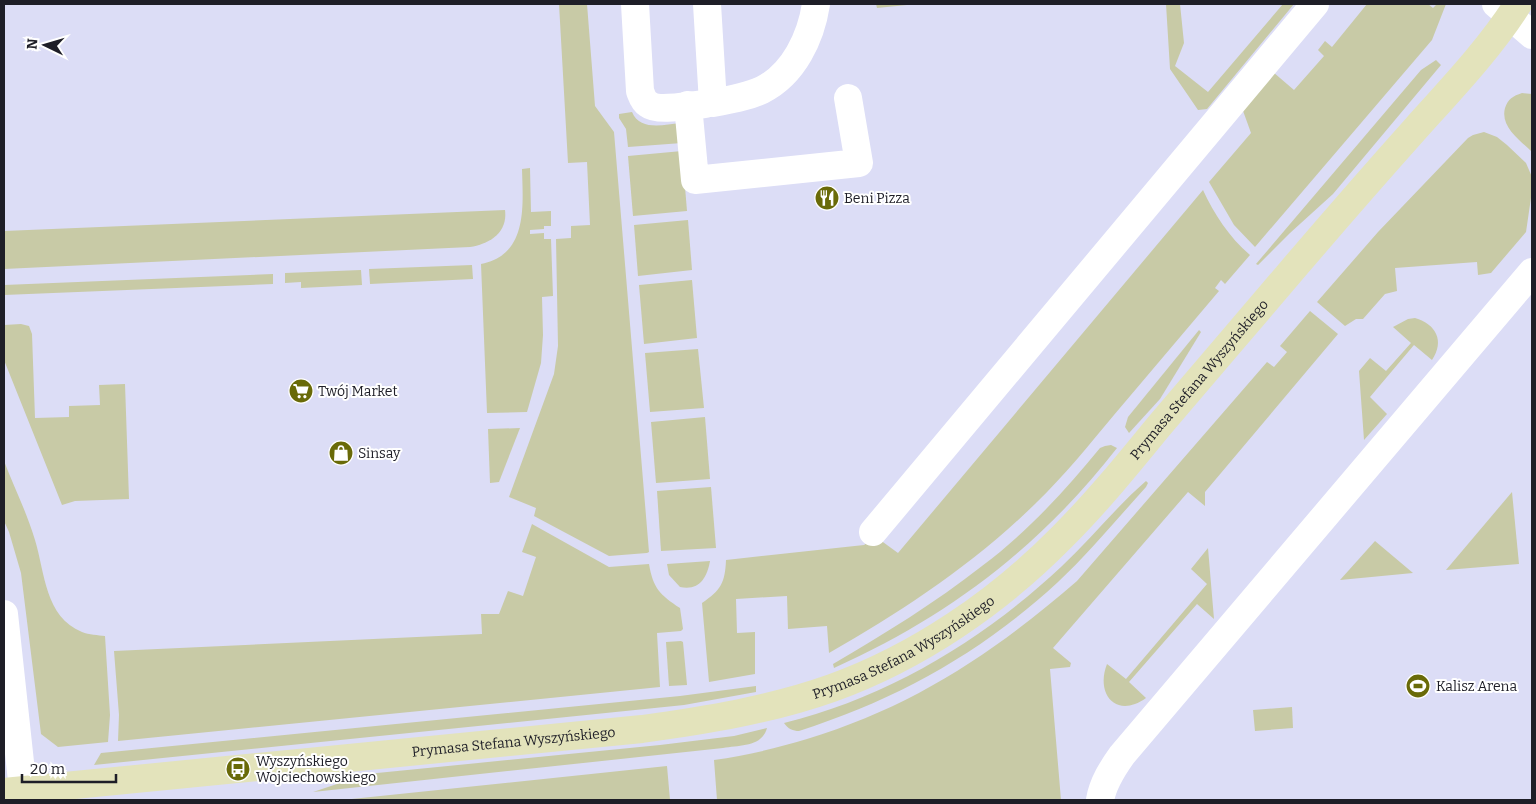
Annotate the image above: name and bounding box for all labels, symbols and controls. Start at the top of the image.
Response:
north arrow [20,20,70,70]
text: N [24,38,42,50]
restaurant icon: Beni Pizza [814,185,840,211]
place label: Beni Pizza [844,190,910,207]
street label: Prymasa Stefana Wyszyńskiego [1127,296,1272,463]
supermarket icon: Twój Market [288,378,314,404]
place label: Twój Market [318,383,398,400]
shop icon: Sinsay [328,440,354,466]
place label: Sinsay [358,445,401,462]
street label: Prymasa Stefana Wyszyńskiego [810,592,998,703]
sports icon: Kalisz Arena [1405,673,1431,699]
place label: Kalisz Arena [1436,678,1517,695]
street label: Prymasa Stefana Wyszyńskiego [411,724,616,761]
scale bar [22,752,116,784]
place label: Wyszyńskiego Wojciechowskiego [256,753,376,786]
bus stop icon: Wyszyńskiego Wojciechowskiego [225,756,251,782]
text: 20 m [30,760,66,778]

